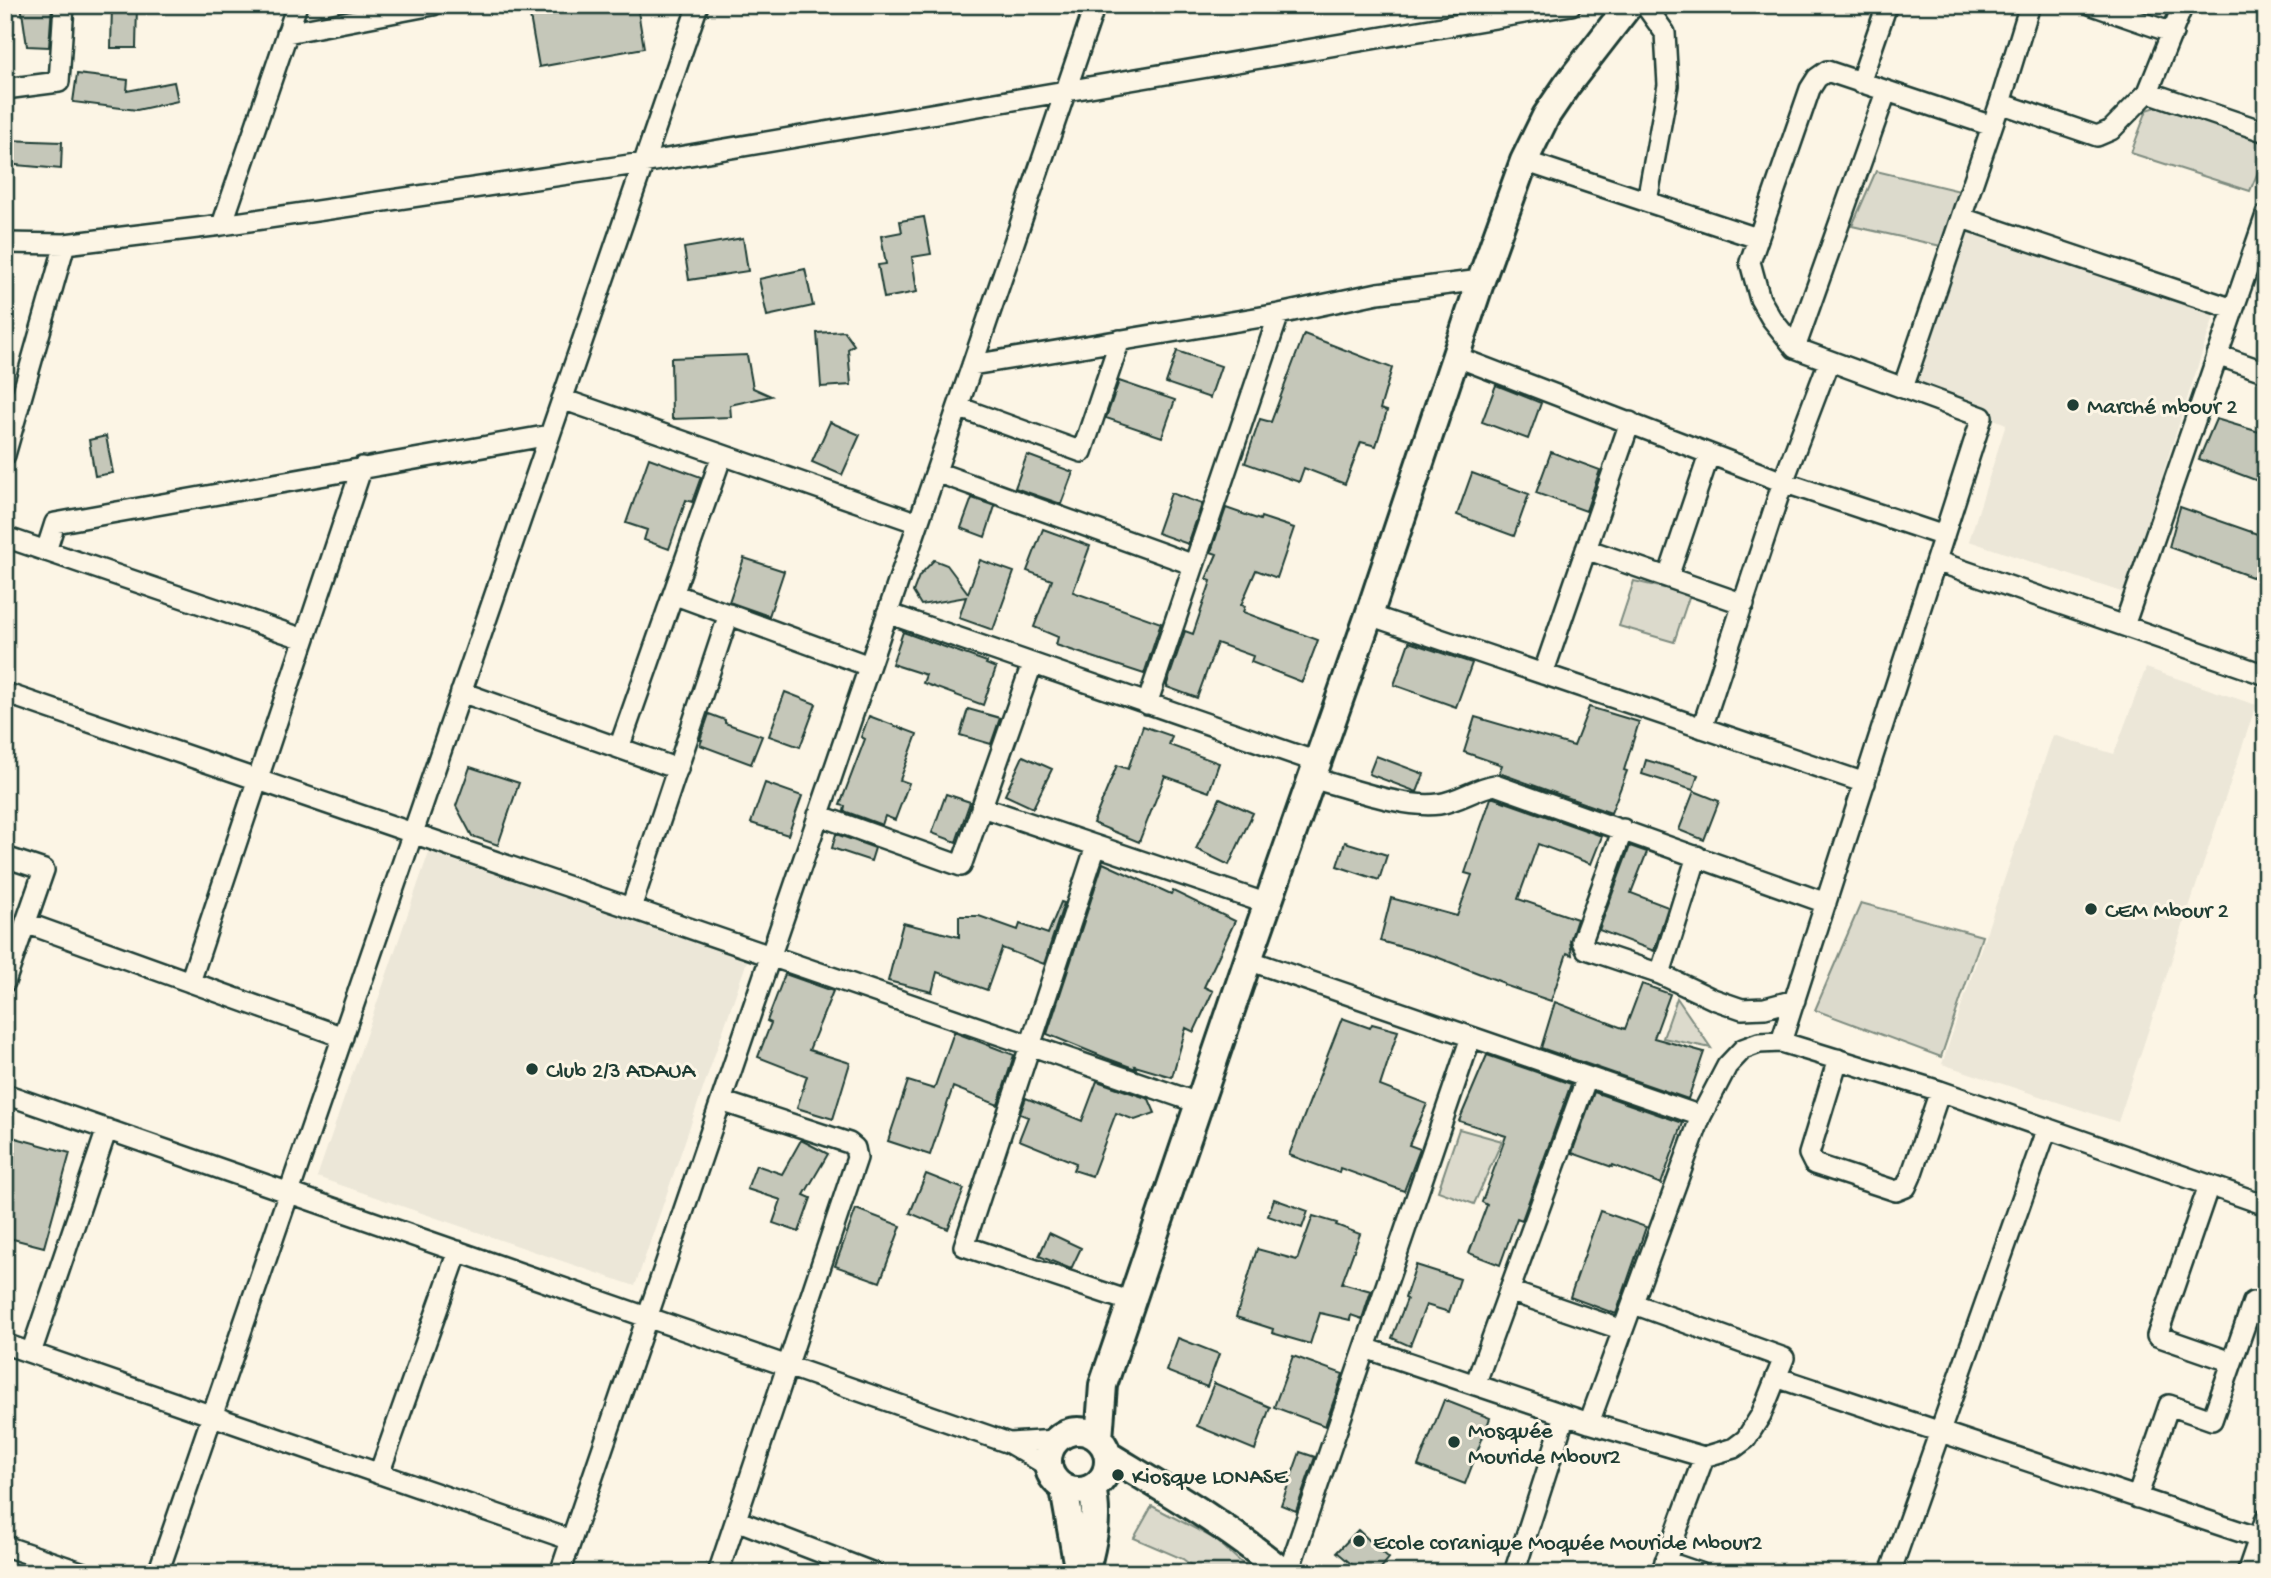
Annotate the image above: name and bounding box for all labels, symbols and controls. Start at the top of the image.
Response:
place label: Marché mbour 2 [2087,395,2237,422]
marker: Marché mbour 2 [2065,397,2081,413]
place label: CEM Mbour 2 [2105,899,2229,926]
marker: CEM Mbour 2 [2083,901,2099,917]
place label: Club 2/3 ADAUA [546,1059,696,1086]
marker: Club 2/3 ADAUA [524,1061,540,1077]
place label: Mosquée Mouride Mbour2 [1468,1419,1621,1472]
marker: Mosquée Mouride Mbour2 [1446,1434,1462,1450]
place label: Kiosque LONASE [1132,1465,1289,1492]
marker: Kiosque LONASE [1110,1467,1126,1483]
place label: Ecole coranique Moquée Mouride Mbour2 [1373,1531,1762,1558]
marker: Ecole coranique Moquée Mouride Mbour2 [1351,1533,1367,1549]

